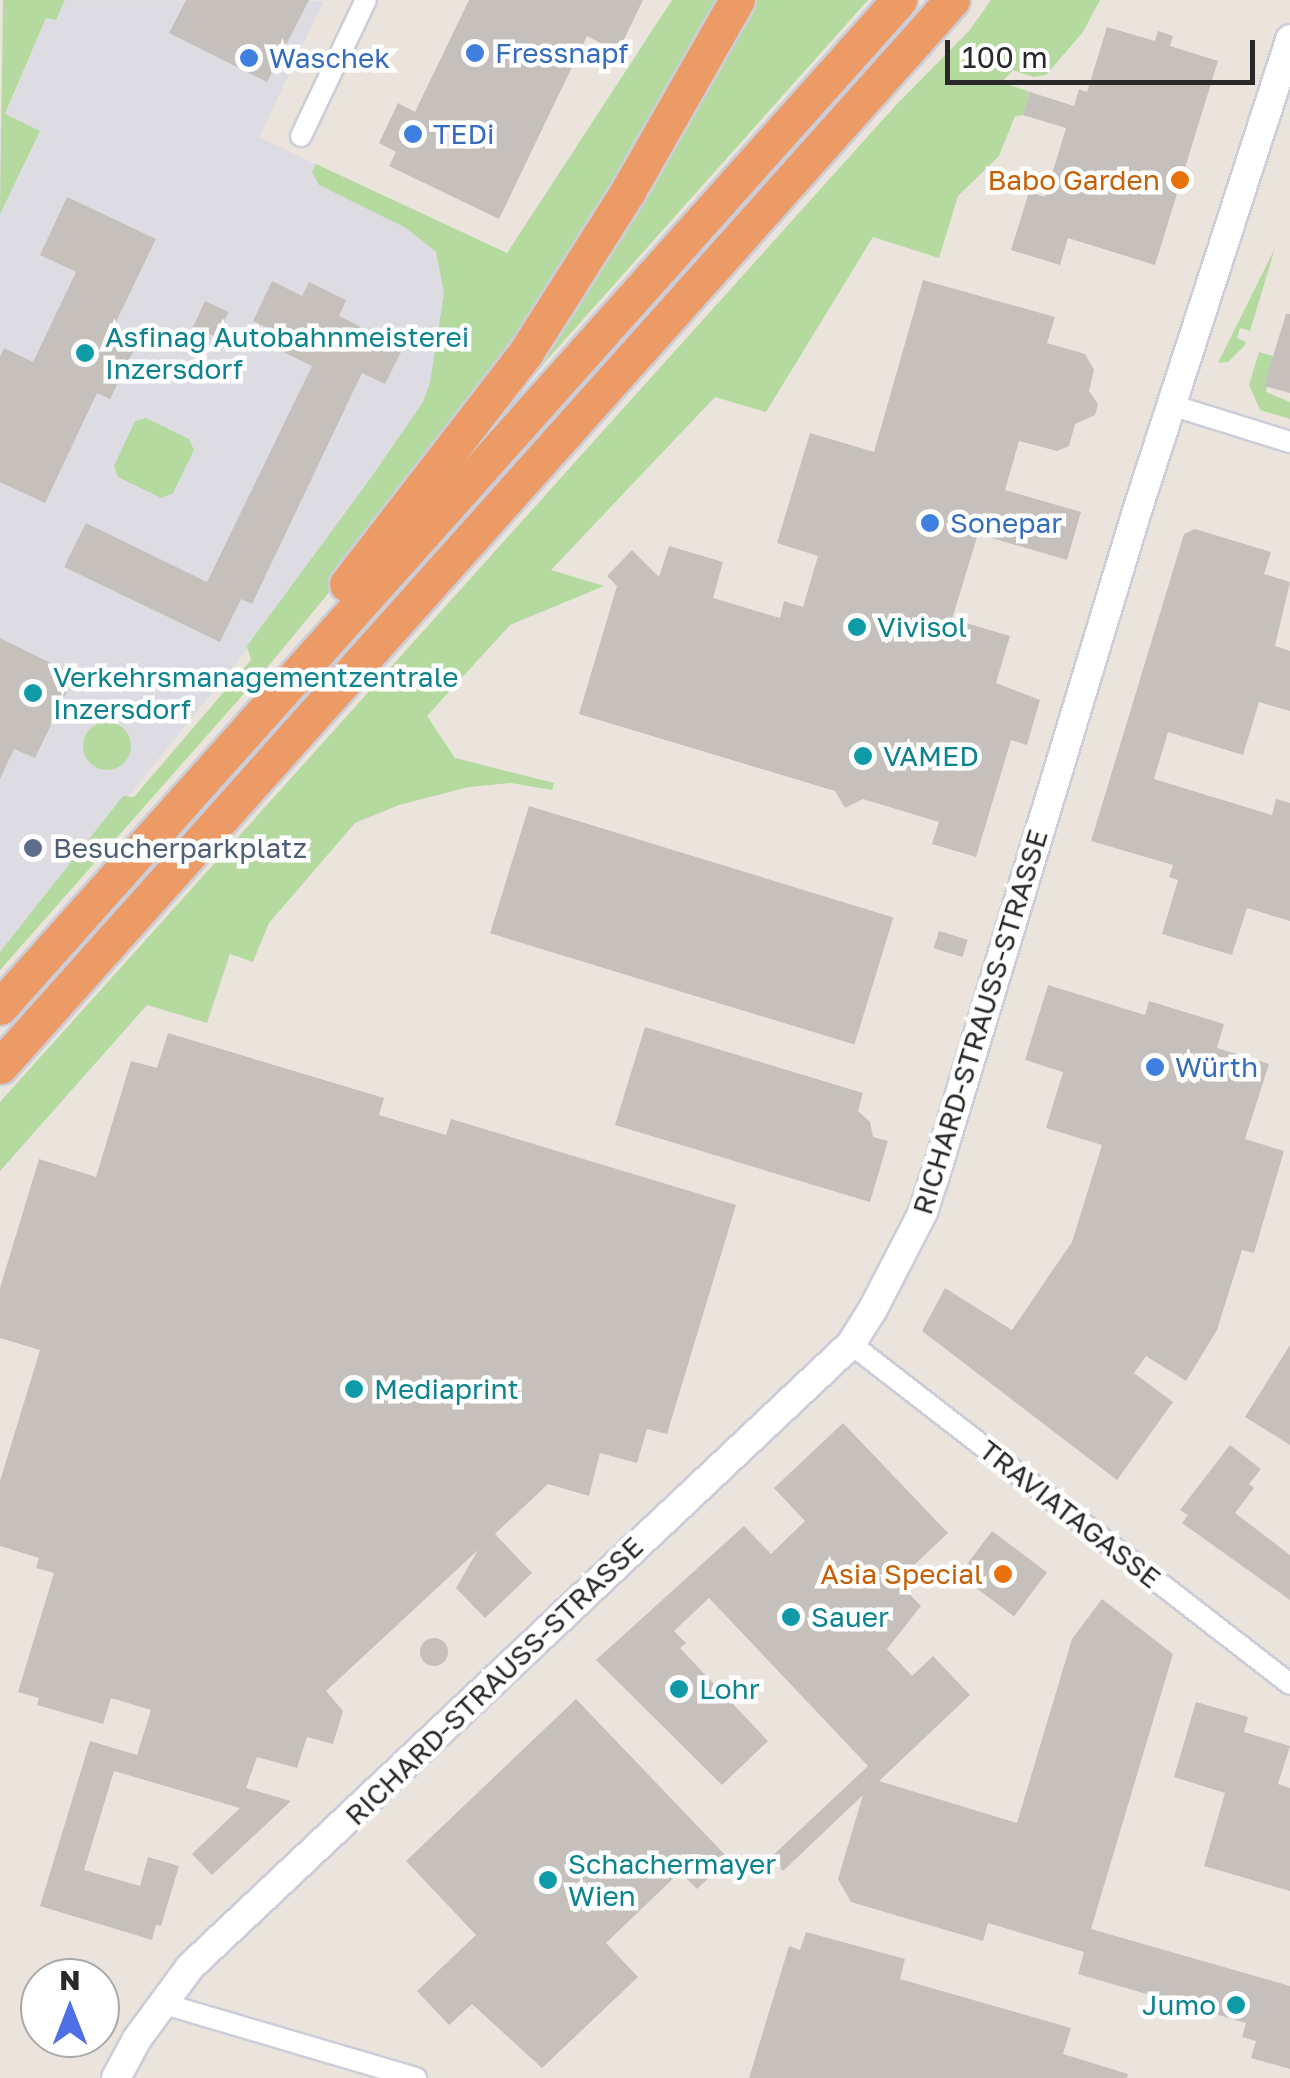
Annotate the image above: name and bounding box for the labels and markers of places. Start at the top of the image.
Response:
place label: Fressnapf [495,36,628,70]
place label: Waschek [269,41,390,75]
marker: Fressnapf [464,42,486,64]
marker: Waschek [238,47,260,69]
place label: TEDi [433,117,495,151]
marker: TEDi [402,123,424,145]
place label: Babo Garden [988,163,1160,197]
marker: Babo Garden [1169,169,1191,191]
place label: Asfinag Autobahnmeisterei Inzersdorf [105,320,469,386]
marker: Asfinag Autobahnmeisterei Inzersdorf [74,342,96,364]
place label: Sonepar [950,506,1062,540]
marker: Sonepar [919,512,941,534]
place label: Vivisol [877,610,967,644]
marker: Vivisol [846,616,868,638]
place label: Verkehrsmanagementzentrale Inzersdorf [53,660,459,726]
marker: Verkehrsmanagementzentrale Inzersdorf [22,682,44,704]
place label: VAMED [883,739,979,773]
marker: VAMED [852,745,874,767]
place label: Besucherparkplatz [53,831,307,865]
marker: Besucherparkplatz [22,837,44,859]
place label: Würth [1175,1050,1258,1084]
marker: Würth [1144,1056,1166,1078]
place label: Mediaprint [374,1372,519,1406]
marker: Mediaprint [343,1378,365,1400]
place label: Asia Special [820,1557,983,1591]
marker: Asia Special [992,1563,1014,1585]
place label: Sauer [811,1600,889,1634]
marker: Sauer [780,1606,802,1628]
place label: Lohr [699,1672,760,1706]
marker: Lohr [668,1678,690,1700]
place label: Schachermayer Wien [568,1847,776,1913]
marker: Schachermayer Wien [537,1869,559,1891]
place label: Jumo [1142,1988,1216,2022]
marker: Jumo [1225,1994,1247,2016]

